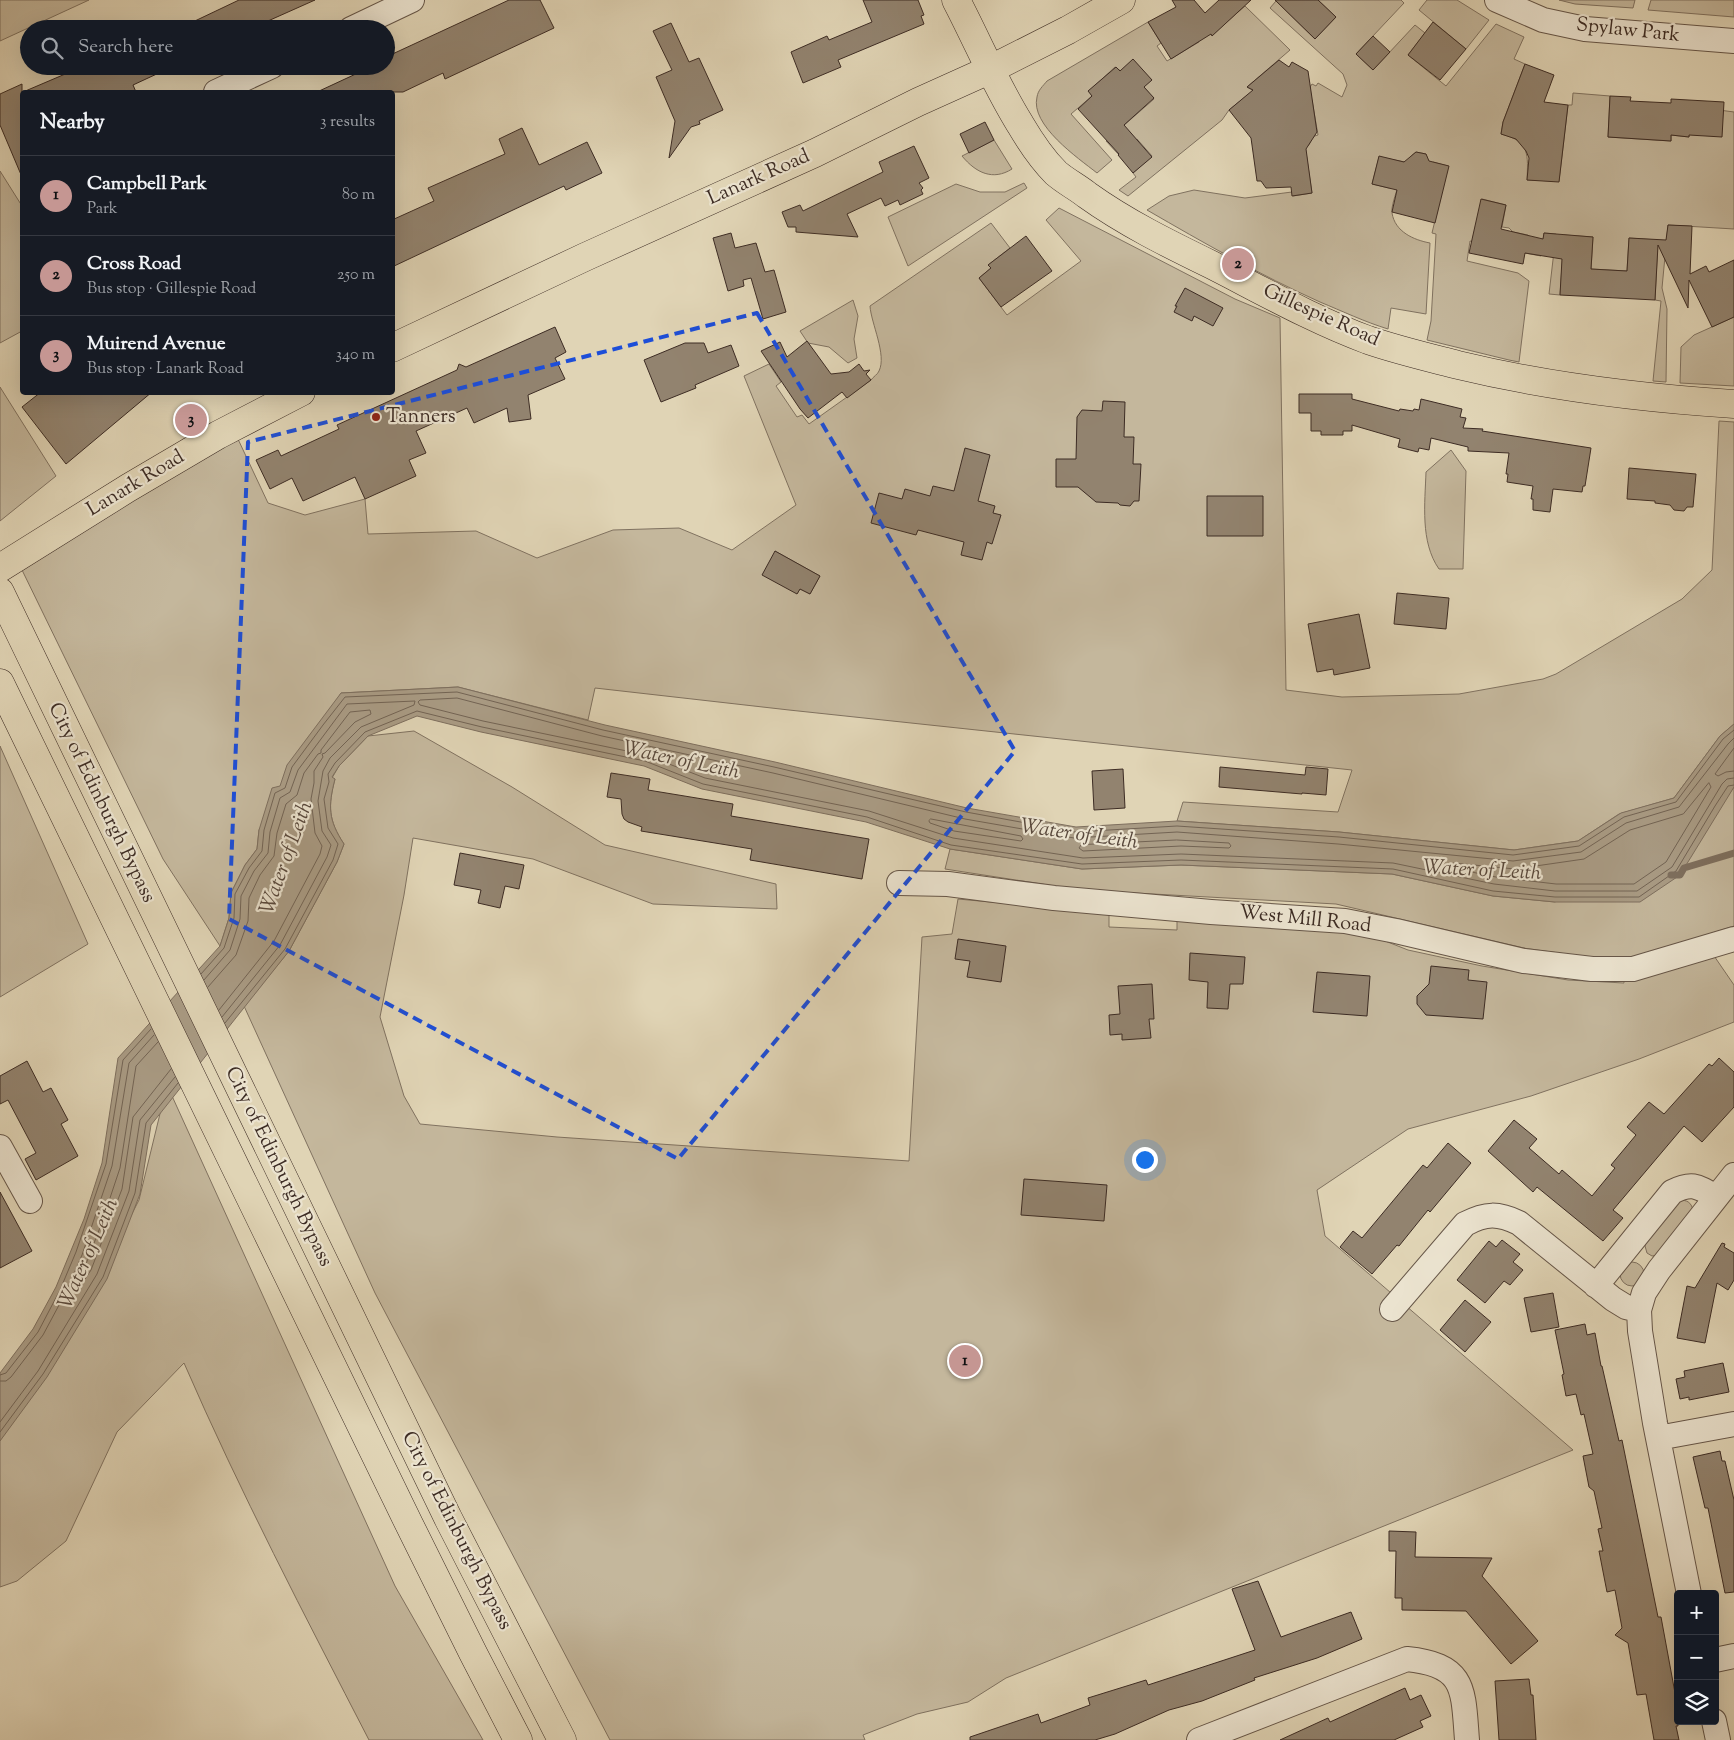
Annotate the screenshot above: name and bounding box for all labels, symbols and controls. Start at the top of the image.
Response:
street label: Spylaw Park [1575,11,1681,51]
search box [20,20,395,75]
icon: search [38,34,66,62]
text: Search here [78,34,173,61]
text: Nearby [40,108,105,138]
text: 3 results [320,111,375,134]
street label: Lanark Road [703,142,815,214]
text: Campbell Park [87,171,207,198]
text: 1 [53,184,59,207]
text: 80 m [342,184,375,207]
text: Park [87,198,118,221]
pin: 2 [1222,245,1254,283]
text: Cross Road [87,251,181,278]
text: 2 [52,264,60,287]
text: 250 m [337,264,375,287]
street label: Gillespie Road [1258,277,1384,355]
text: Bus stop · Gillespie Road [87,278,256,301]
text: Muirend Avenue [87,331,226,358]
text: 3 [53,344,59,367]
text: 340 m [336,344,375,367]
text: Bus stop · Lanark Road [87,358,244,381]
pin: 3 [175,401,207,439]
place label: Tanners [386,403,456,432]
marker: Tanners [370,411,382,423]
street label: Lanark Road [82,443,190,525]
street label: City of Edinburgh Bypass [40,698,162,908]
water label: Water of Leith [620,734,742,788]
water label: Water of Leith [253,797,321,919]
water label: Water of Leith [1018,812,1140,858]
water label: Water of Leith [1422,853,1542,889]
street label: West Mill Road [1237,899,1373,941]
street label: City of Edinburgh Bypass [217,1062,339,1272]
your location [1132,1147,1158,1173]
water label: Water of Leith [51,1194,127,1314]
pin: 1 [949,1342,981,1380]
street label: City of Edinburgh Bypass [393,1427,519,1636]
map controls [1674,1590,1719,1725]
button: + [1674,1590,1719,1635]
button: − [1674,1635,1719,1680]
button: layers [1674,1680,1719,1725]

